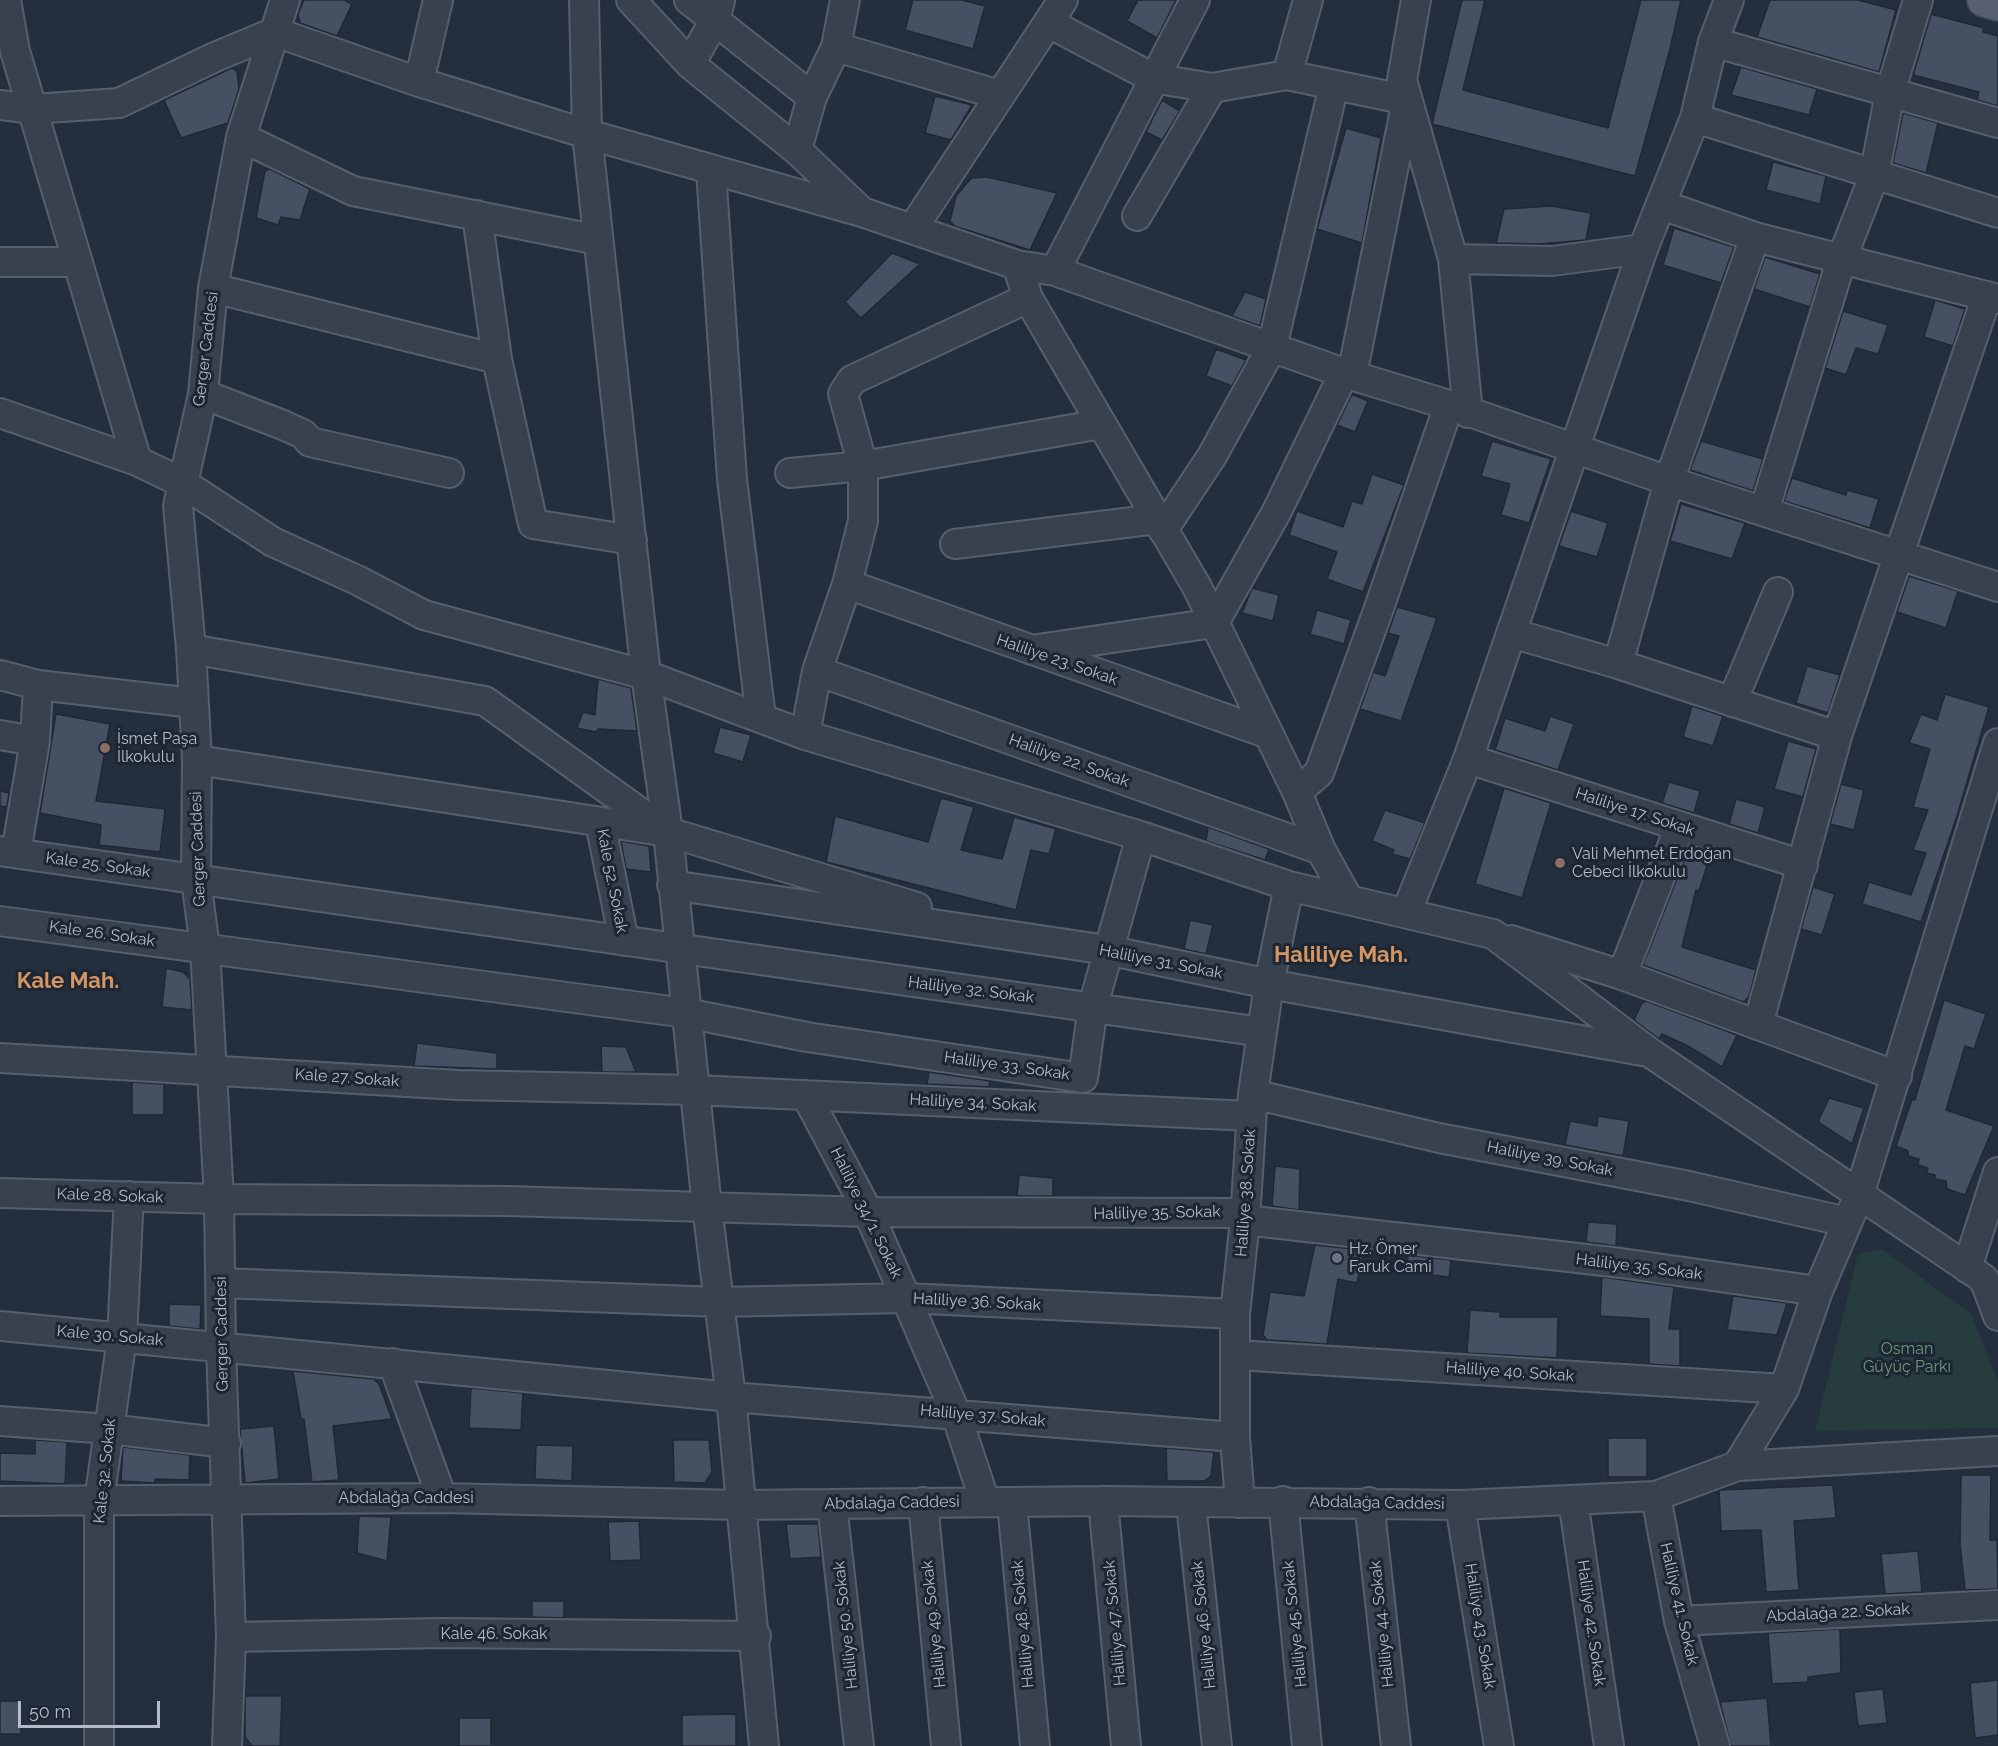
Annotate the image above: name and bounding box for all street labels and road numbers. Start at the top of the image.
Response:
street label: Gerger Caddesi [189,291,223,407]
street label: Haliliye 23. Sokak [994,630,1120,690]
street label: Haliliye 22. Sokak [1006,730,1132,792]
street label: Haliliye 17. Sokak [1573,784,1697,840]
street label: Gerger Caddesi [186,791,210,907]
street label: Kale 52. Sokak [592,827,632,935]
street label: Kale 25. Sokak [44,848,152,882]
street label: Kale 26. Sokak [48,917,156,951]
street label: Haliliye 31. Sokak [1098,941,1224,983]
street label: Haliliye 32. Sokak [907,973,1035,1007]
street label: Haliliye 33. Sokak [943,1048,1071,1084]
street label: Kale 27. Sokak [294,1065,400,1091]
street label: Haliliye 34. Sokak [909,1090,1037,1116]
street label: Haliliye 38. Sokak [1232,1128,1260,1258]
street label: Haliliye 39. Sokak [1485,1137,1615,1181]
street label: Haliliye 34/1. Sokak [826,1144,906,1282]
street label: Kale 28. Sokak [56,1185,164,1207]
street label: Haliliye 35. Sokak [1093,1202,1221,1224]
street label: Haliliye 35. Sokak [1575,1250,1703,1284]
street label: Gerger Caddesi [211,1276,233,1392]
street label: Haliliye 36. Sokak [913,1289,1041,1315]
street label: Kale 30. Sokak [56,1322,164,1350]
street label: Haliliye 40. Sokak [1445,1358,1575,1386]
street label: Haliliye 37. Sokak [919,1401,1047,1431]
street label: Kale 32. Sokak [90,1417,120,1525]
street label: Abdalağa Caddesi [338,1488,474,1508]
street label: Abdalağa Caddesi [824,1492,960,1514]
street label: Abdalağa Caddesi [1309,1492,1445,1514]
street label: Haliliye 41. Sokak [1656,1541,1702,1667]
street label: Haliliye 49. Sokak [918,1559,950,1689]
street label: Haliliye 48. Sokak [1008,1559,1038,1689]
street label: Haliliye 47. Sokak [1100,1559,1130,1687]
street label: Haliliye 42. Sokak [1573,1559,1609,1687]
street label: Haliliye 50. Sokak [830,1560,862,1690]
street label: Haliliye 46. Sokak [1188,1560,1220,1690]
street label: Haliliye 45. Sokak [1279,1560,1311,1688]
street label: Haliliye 44. Sokak [1366,1560,1398,1688]
street label: Haliliye 43. Sokak [1461,1562,1499,1690]
street label: Abdalağa 22. Sokak [1766,1600,1910,1626]
street label: Kale 46. Sokak [440,1624,548,1644]

